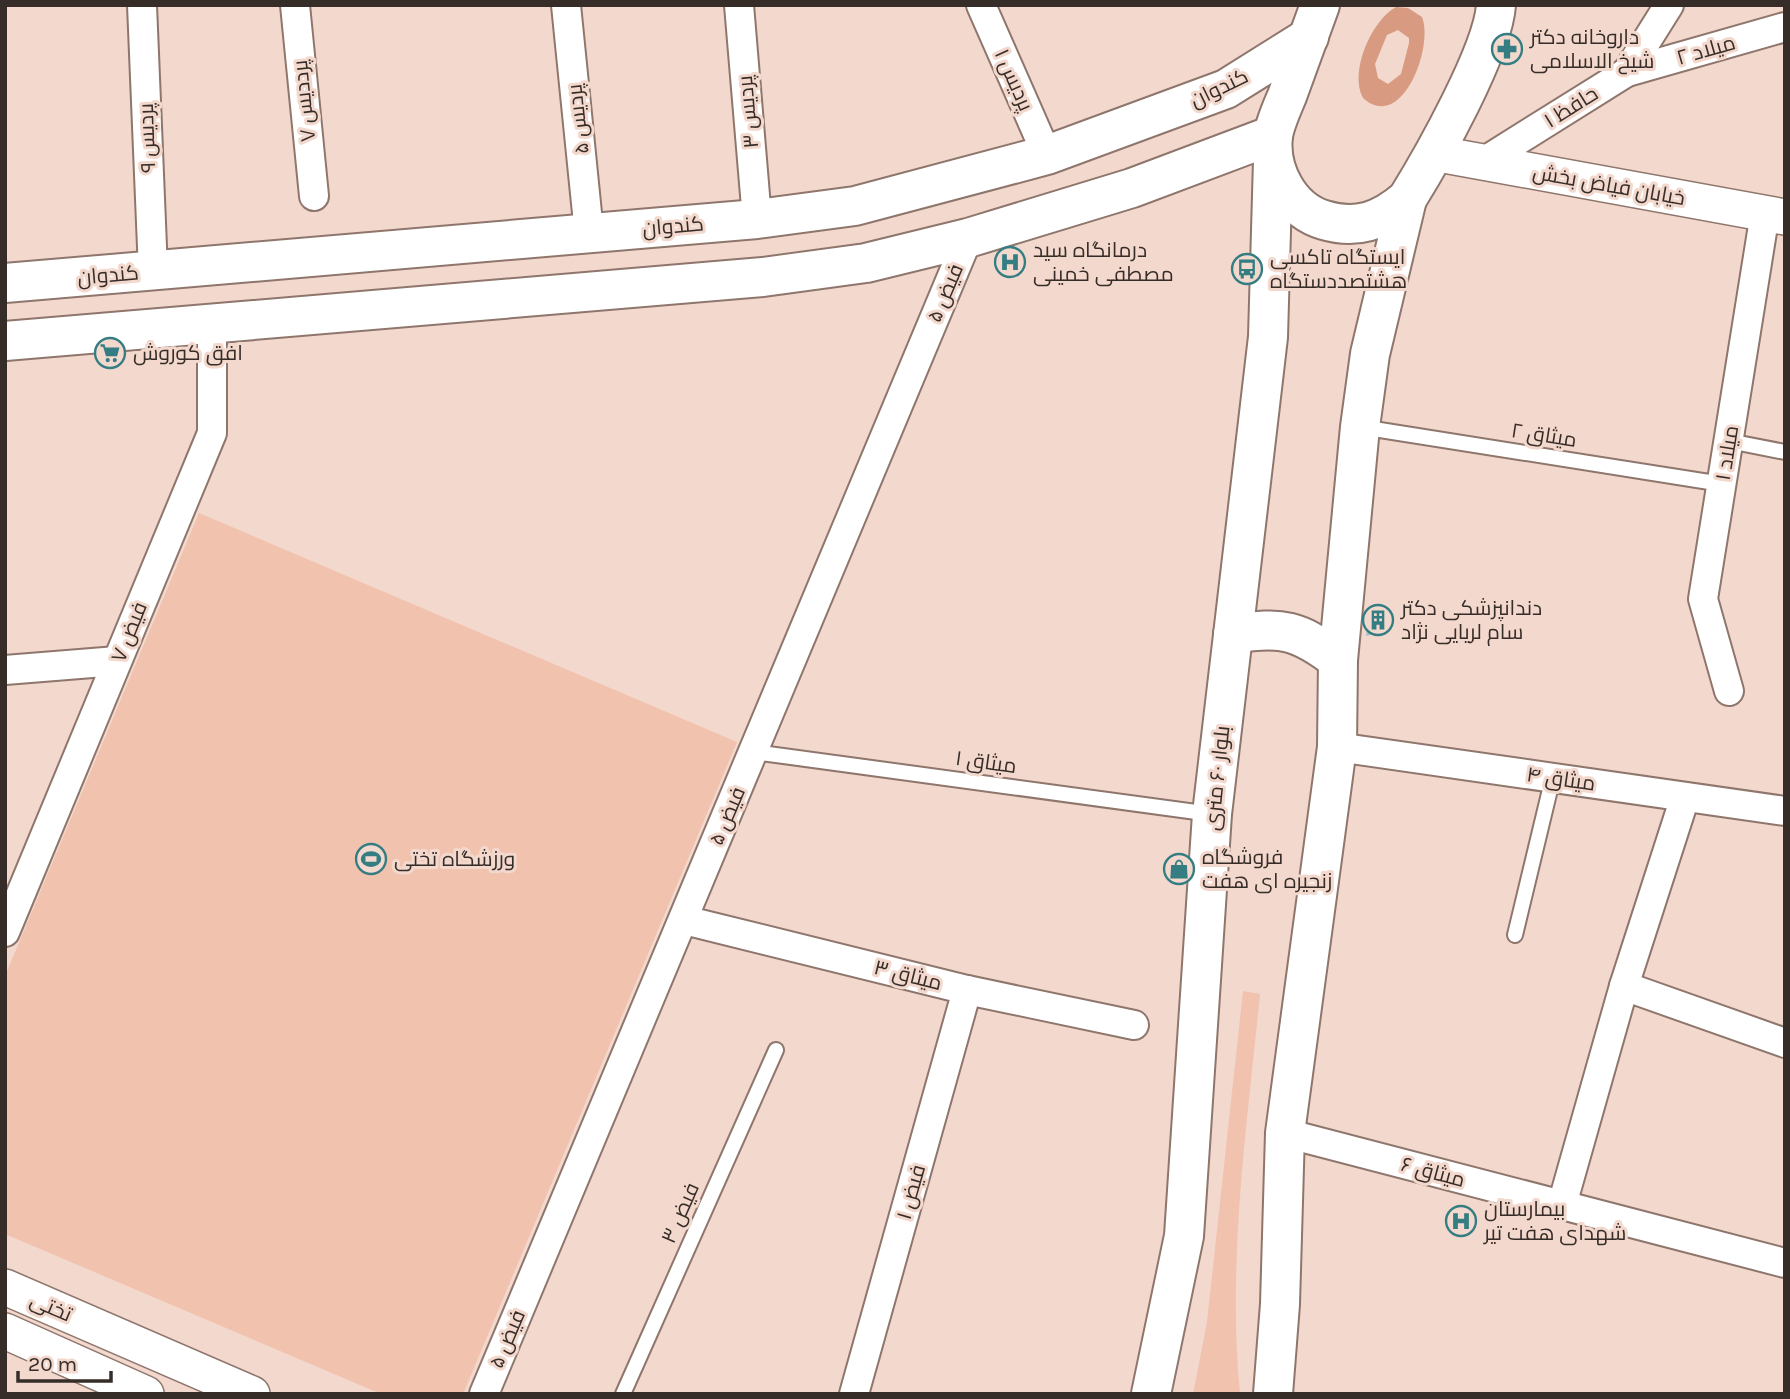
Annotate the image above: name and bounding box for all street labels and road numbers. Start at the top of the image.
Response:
street label: میلاد ۲ [1674,30,1738,70]
street label: پردیس ۱ [988,45,1038,116]
street label: پرددیس ۷ [288,58,322,143]
street label: کندوان [1186,64,1252,113]
street label: پردیس ۳ [733,74,765,149]
street label: حافظ ۱ [1540,81,1602,133]
street label: پردیس ۵ [562,82,596,155]
street label: پردیس ۹ [134,102,162,173]
street label: خیابان فیاض بخش [1531,160,1687,211]
street label: کندوان [641,211,705,242]
street label: کندوان [76,260,140,291]
street label: فیض ۵ [922,260,969,326]
street label: میثاق ۲ [1509,418,1579,453]
street label: میلاد ۱ [1711,424,1743,482]
street label: فیض ۷ [106,598,153,666]
street label: بلوار ۶۰ متری [1200,724,1235,832]
street label: میثاق ۱ [954,746,1018,779]
street label: میثاق ۴ [1525,762,1597,797]
street label: فیض ۵ [704,783,751,849]
street label: میثاق ۳ [871,955,945,996]
street label: میثاق ۶ [1398,1152,1468,1193]
street label: فیض ۱ [892,1162,931,1223]
street label: فیض ۳ [656,1179,705,1247]
street label: تختی [26,1288,76,1328]
street label: فیض ۵ [484,1306,531,1372]

